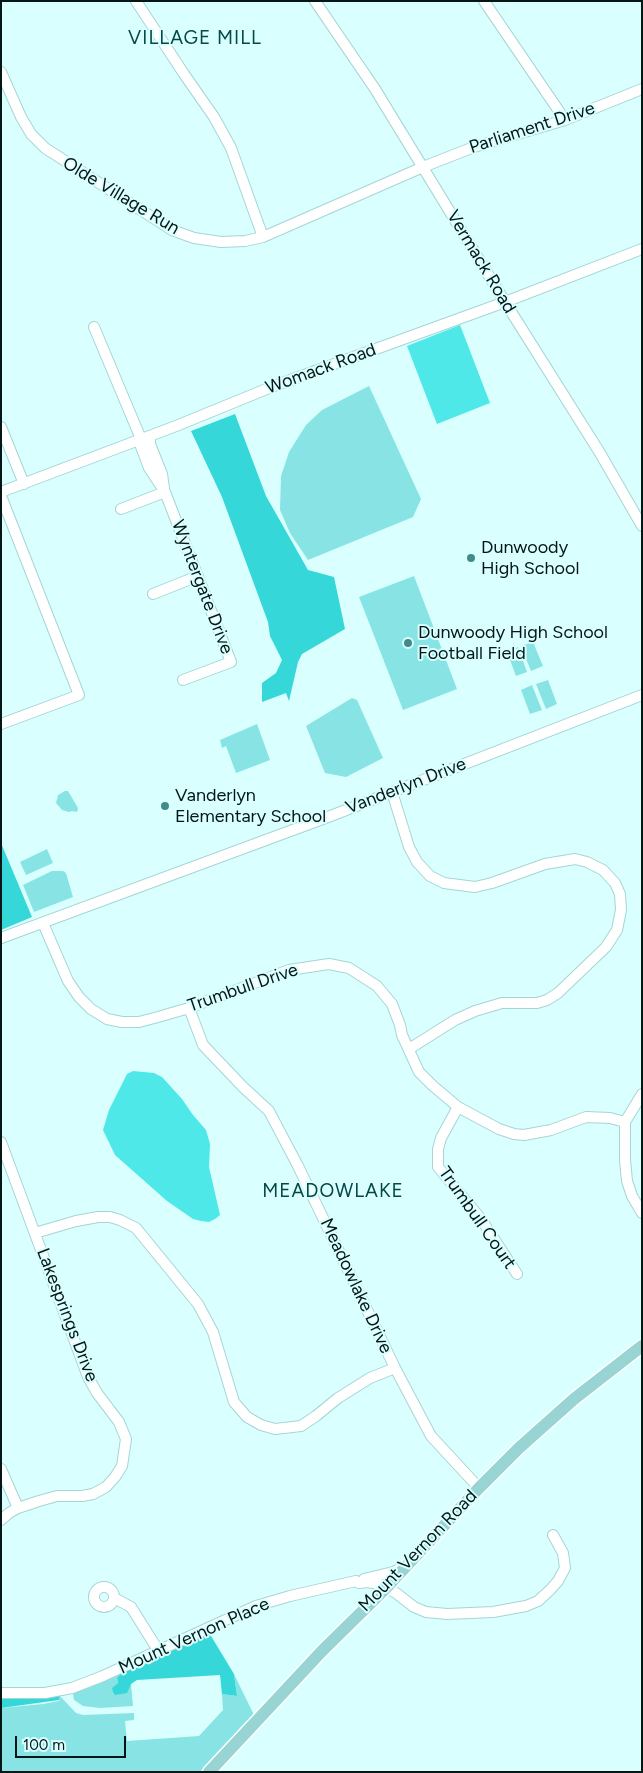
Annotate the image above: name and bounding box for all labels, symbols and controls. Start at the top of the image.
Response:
district label: VILLAGE MILL [127,27,263,49]
street label: Parliament Drive [466,98,598,158]
street label: Olde Village Run [59,153,183,239]
street label: Vermack Road [442,207,520,317]
street label: Womack Road [263,339,379,399]
street label: Wyntergate Drive [167,517,237,657]
place label: Dunwoody High School [481,537,579,580]
marker: Dunwoody High School [465,552,477,564]
place label: Dunwoody High School Football Field [418,622,608,664]
marker: Dunwoody High School Football Field [402,637,414,649]
street label: Vanderlyn Drive [343,753,469,819]
place label: Vanderlyn Elementary School [175,785,326,828]
marker: Vanderlyn Elementary School [159,800,171,812]
street label: Trumbull Drive [185,959,301,1017]
street label: Trumbull Court [434,1163,520,1273]
district label: MEADOWLAKE [261,1180,405,1202]
street label: Meadowlake Drive [315,1215,397,1357]
street label: Lakesprings Drive [32,1245,102,1385]
street label: Mount Vernon Road [354,1486,482,1616]
street label: Mount Vernon Place [115,1593,273,1679]
scale bar [18,1726,129,1758]
text: 100 m [23,1736,65,1754]

